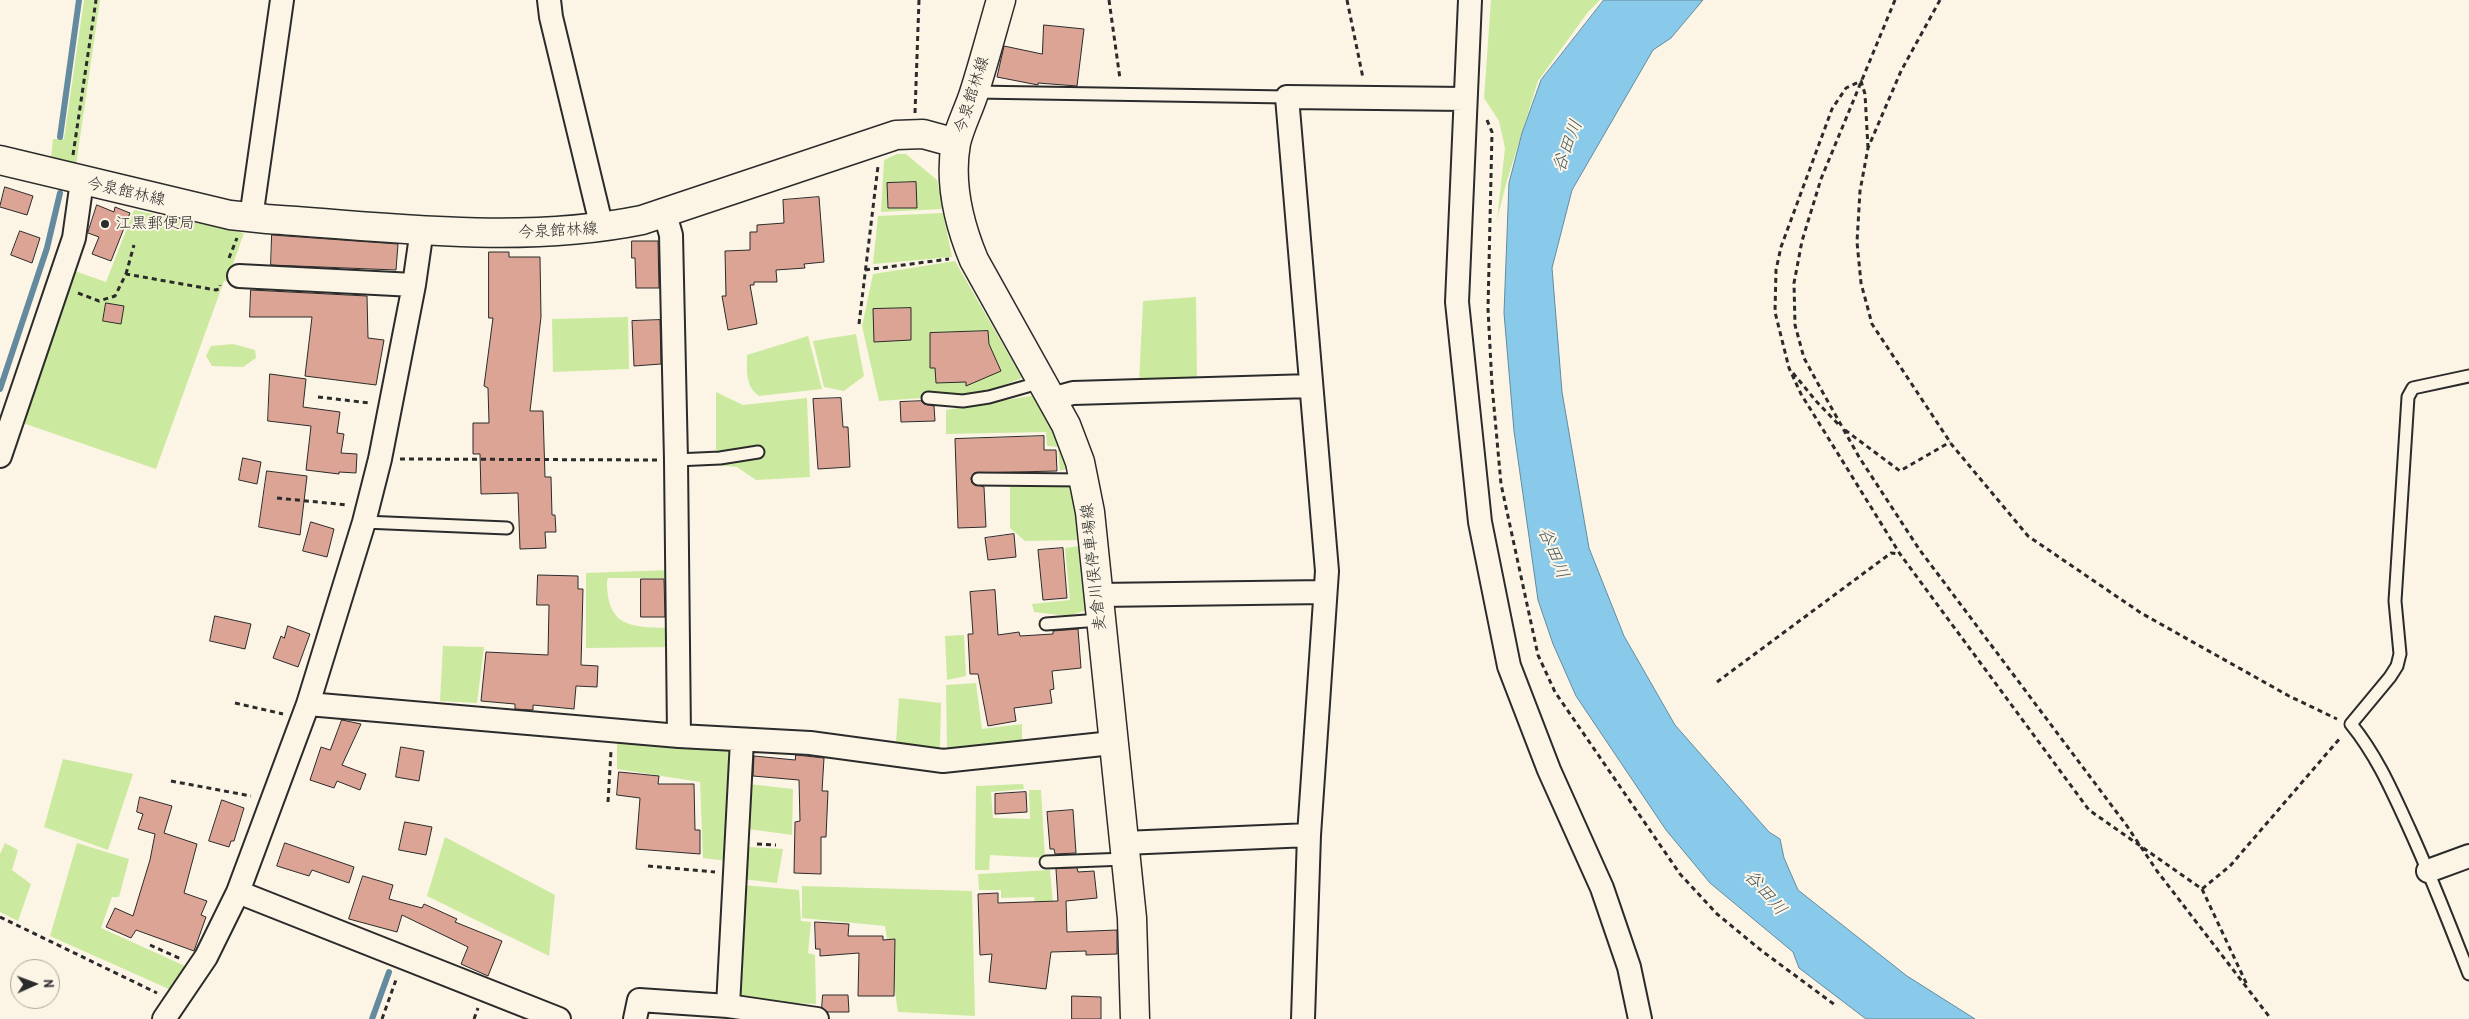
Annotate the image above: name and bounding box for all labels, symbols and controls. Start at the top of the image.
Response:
street label: 今泉館林線 [951,54,993,136]
water label: 谷田川 [1548,117,1588,175]
street label: 今泉館林線 [85,174,167,210]
place label: 江黒郵便局 [115,214,195,234]
marker: 江黒郵便局 [99,218,111,230]
street label: 今泉館林線 [518,219,598,243]
street label: 麦倉川俣停車場線 [1078,502,1110,632]
water label: 谷田川 [1533,524,1573,582]
water label: 谷田川 [1739,866,1791,920]
north arrow [10,959,60,1009]
text: N [40,979,59,988]

